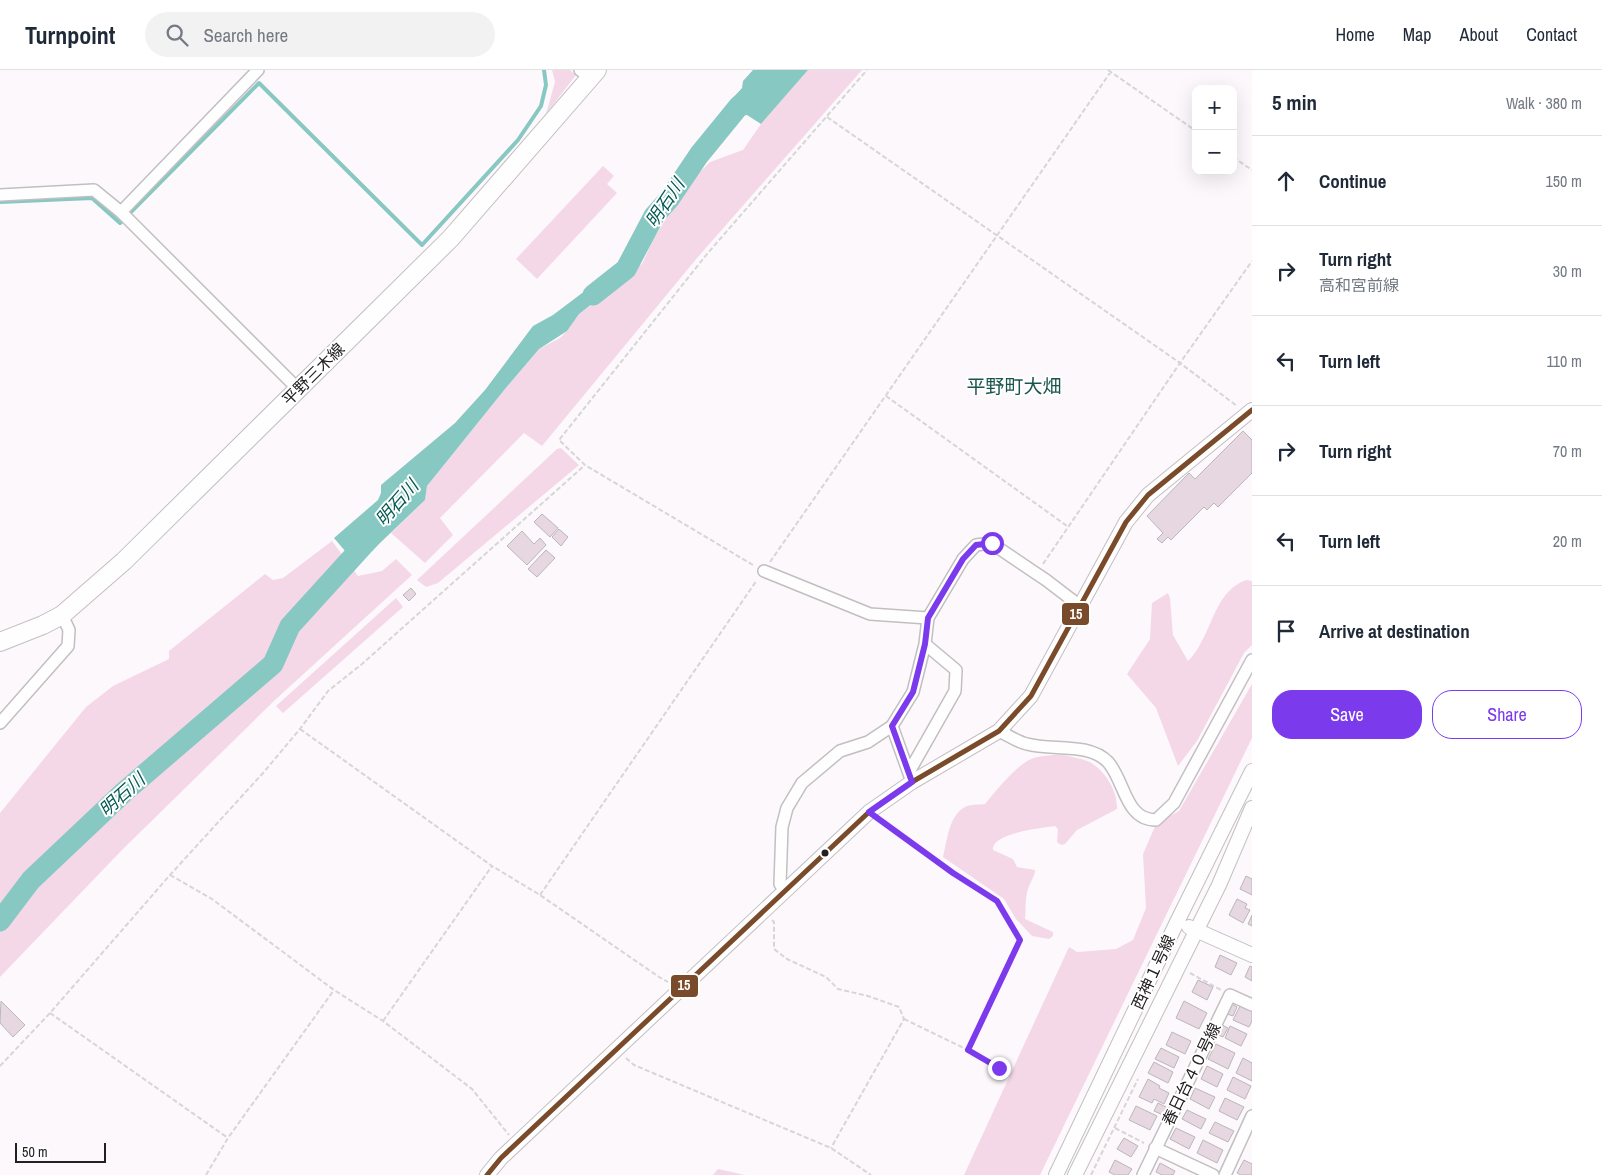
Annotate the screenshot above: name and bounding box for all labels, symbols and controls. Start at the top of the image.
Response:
search box [145,12,495,57]
text: Turnpoint [25,19,115,51]
icon: search [163,21,191,49]
text: Search here [203,22,288,48]
text: Home [1335,22,1375,47]
text: Map [1403,22,1432,47]
text: About [1460,22,1498,47]
text: Contact [1526,22,1577,47]
map controls [1192,85,1237,175]
button: + [1192,85,1237,130]
text: 5 min [1272,88,1317,117]
text: Walk · 380 m [1506,92,1582,114]
button: − [1192,130,1237,175]
icon: ahead [1272,167,1300,195]
text: Continue [1319,168,1387,194]
text: 150 m [1546,170,1582,192]
water label: 明石川 [639,172,691,232]
text: Turn right [1319,246,1391,272]
icon: right [1272,257,1300,285]
text: 30 m [1553,260,1582,282]
text: 高和宮前線 [1319,274,1399,296]
street label: 平野三木線 [277,338,349,410]
icon: left [1272,347,1300,375]
text: Turn left [1319,348,1380,374]
text: 110 m [1546,350,1582,372]
district label: 平野町大畑 [966,373,1062,399]
icon: right [1272,437,1300,465]
text: Turn right [1319,438,1391,464]
text: 70 m [1553,440,1582,462]
water label: 明石川 [369,473,425,531]
icon: left [1272,527,1300,555]
text: Turn left [1319,528,1380,554]
text: 20 m [1553,530,1582,552]
route start [981,532,1004,555]
line badge: 15 [1061,602,1090,626]
text: 15 [1070,605,1083,623]
icon: arrive [1272,617,1300,645]
text: Arrive at destination [1319,618,1470,644]
button: Save [1272,690,1422,739]
button: Share [1432,690,1582,739]
water label: 明石川 [93,766,152,822]
unlabelled marker [820,848,830,858]
street label: 西神１号線 [1126,931,1180,1013]
line badge: 15 [670,974,699,998]
text: 15 [678,976,691,994]
street label: 春日台４０号線 [1157,1019,1225,1129]
route end [988,1057,1011,1080]
scale bar [15,1140,106,1163]
text: 50 m [22,1143,48,1161]

